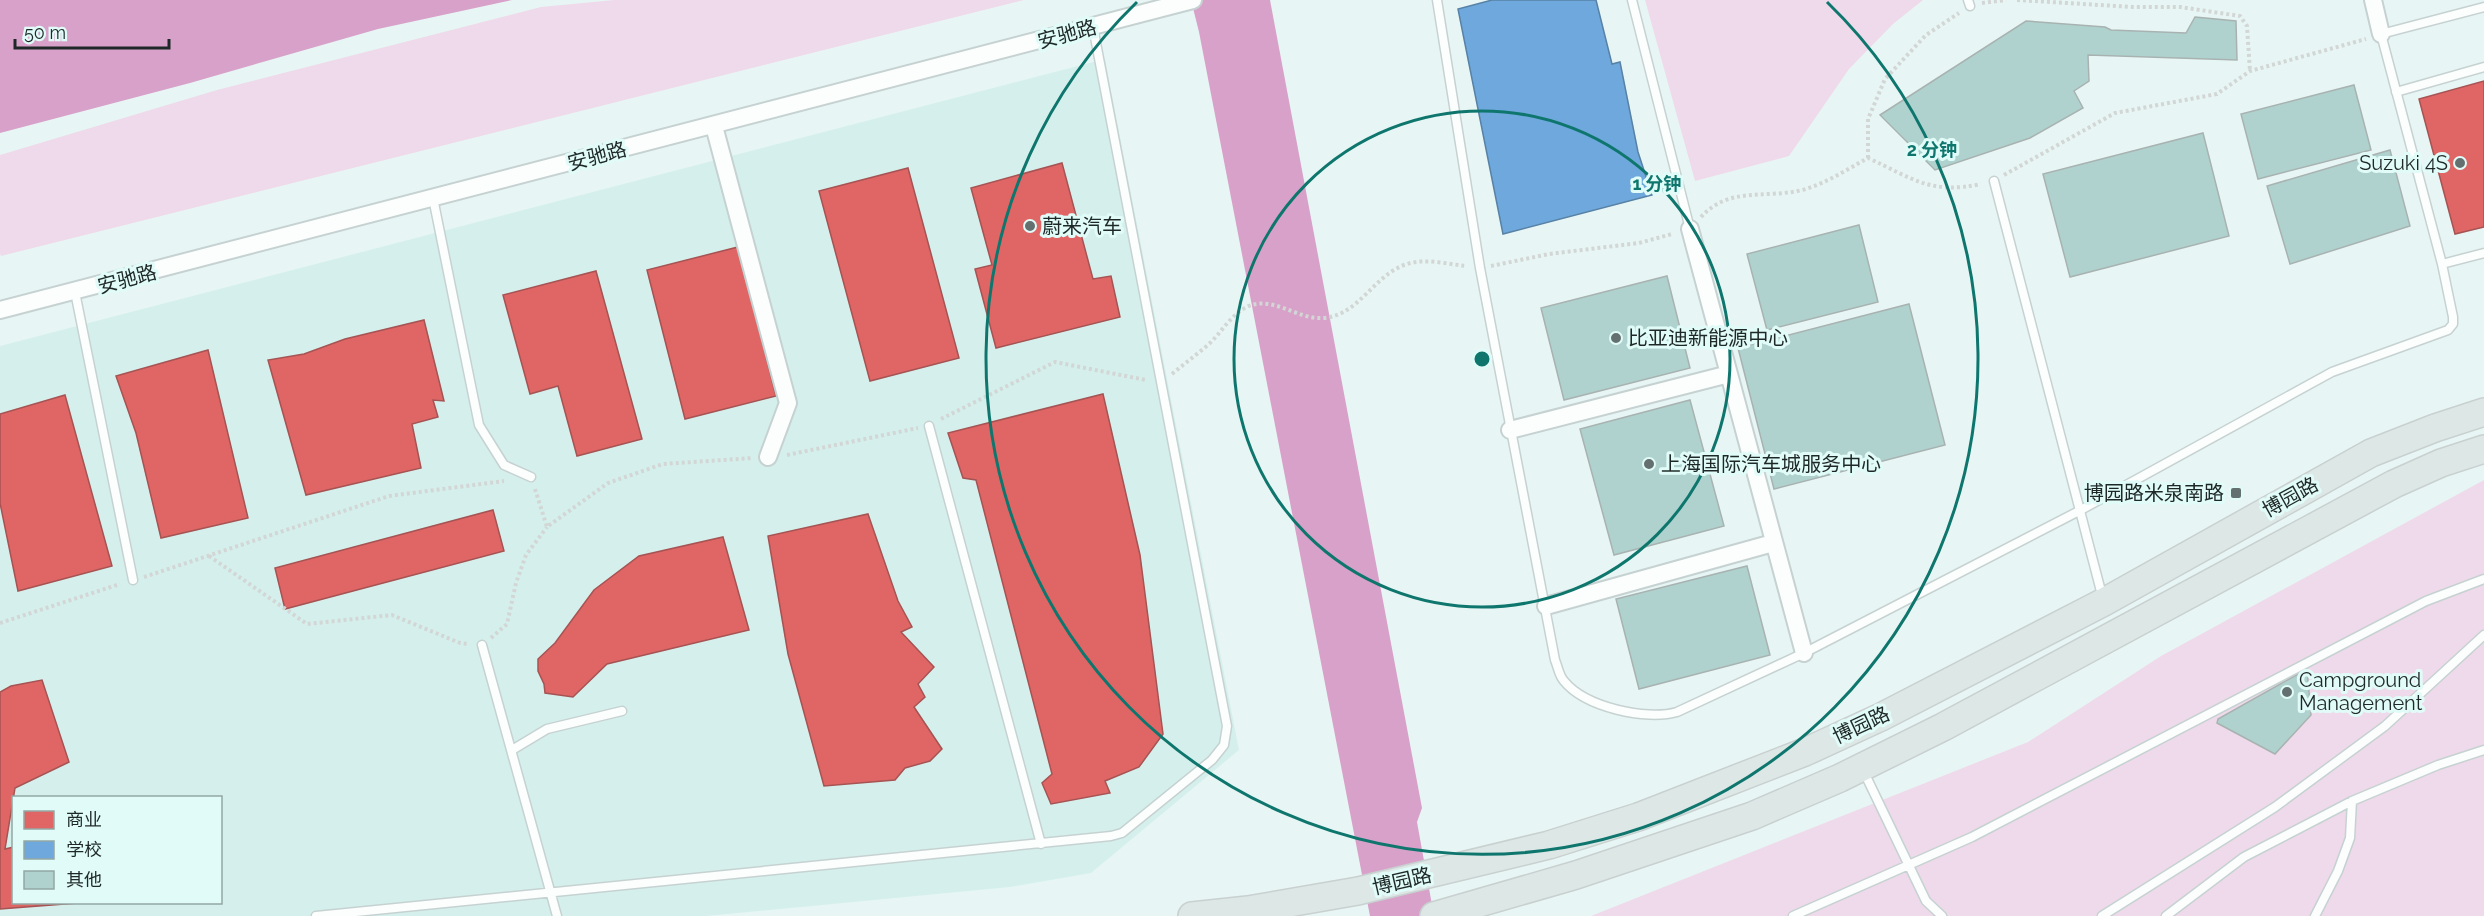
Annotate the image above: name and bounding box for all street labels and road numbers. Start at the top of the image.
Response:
street label: 安驰路 [1035,15,1099,53]
street label: 安驰路 [565,137,629,175]
street label: 安驰路 [95,260,159,298]
street label: 博园路 [2258,472,2322,522]
street label: 博园路 [1829,701,1893,749]
street label: 博园路 [1370,863,1434,899]

